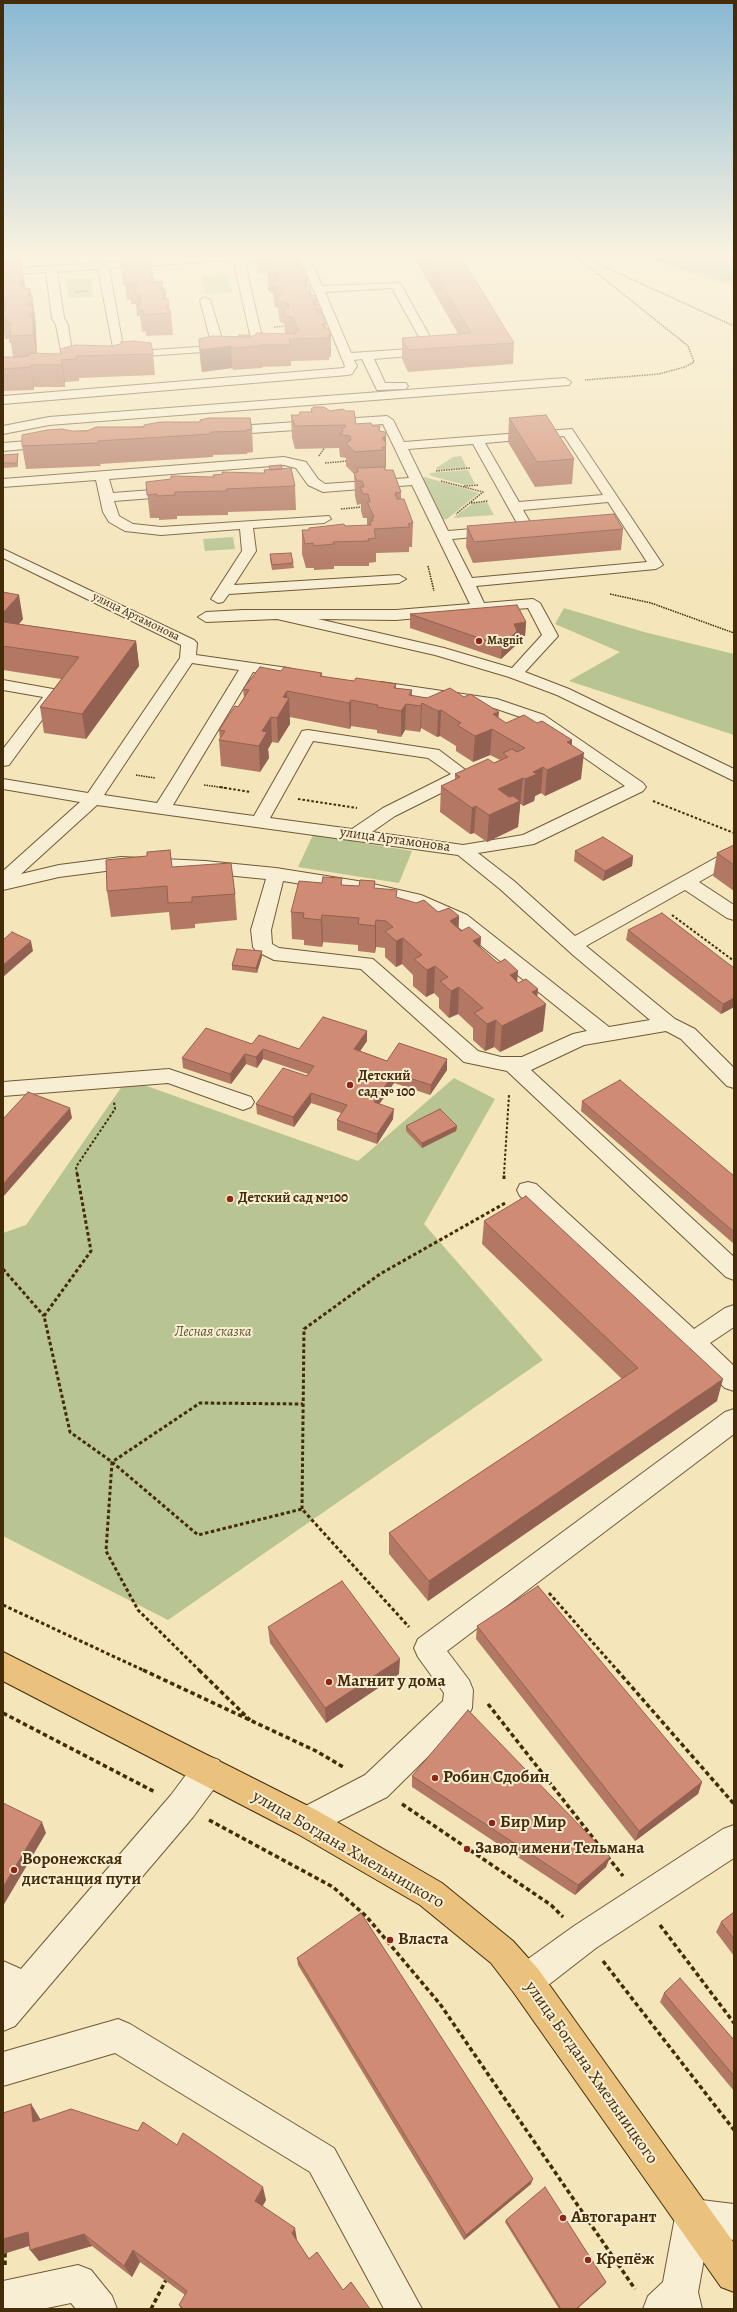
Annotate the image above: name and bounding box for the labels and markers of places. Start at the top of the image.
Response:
place label: Magnit [487,634,523,648]
marker: Magnit [474,636,484,646]
place label: Детский сад № 100 [358,1069,415,1102]
marker: Детский сад № 100 [345,1080,355,1090]
place label: Детский сад №100 [238,1191,348,1207]
marker: Детский сад №100 [225,1194,235,1204]
place label: Магнит у дома [337,1672,445,1692]
marker: Магнит у дома [324,1677,334,1687]
place label: Робин Сдобин [443,1768,550,1788]
marker: Робин Сдобин [430,1773,440,1783]
place label: Бир Мир [500,1813,566,1833]
marker: Бир Мир [487,1818,497,1828]
place label: Завод имени Тельмана [475,1839,644,1859]
marker: Завод имени Тельмана [462,1844,472,1854]
place label: Воронежская дистанция пути [22,1850,141,1890]
marker: Воронежская дистанция пути [9,1865,19,1875]
place label: Власта [398,1930,449,1950]
marker: Власта [385,1935,395,1945]
place label: Автогарант [571,2208,656,2228]
marker: Автогарант [558,2213,568,2223]
place label: Крепёж [596,2250,654,2270]
marker: Крепёж [583,2255,593,2265]

